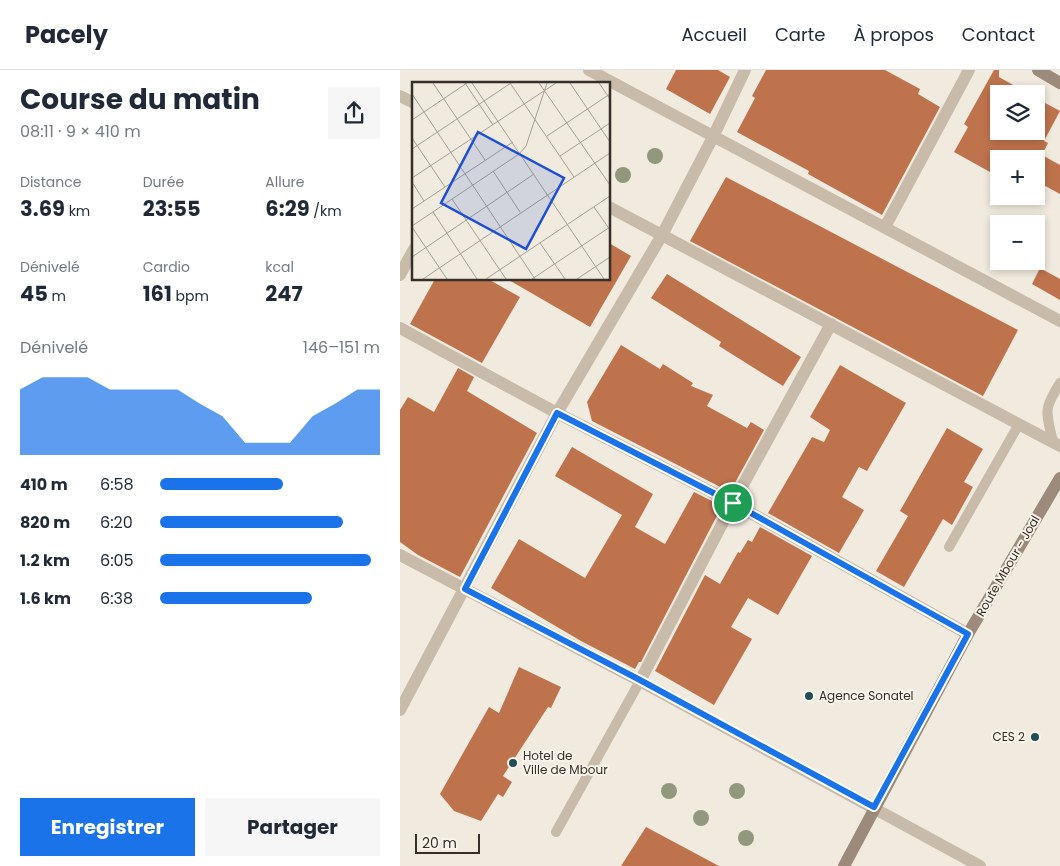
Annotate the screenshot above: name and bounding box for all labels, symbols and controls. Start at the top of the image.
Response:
text: Pacely [25,18,108,51]
text: Accueil [681,22,747,47]
text: Carte [775,22,825,47]
text: À propos [853,22,934,47]
text: Contact [962,22,1035,47]
text: Course du matin [20,80,260,119]
inset map [412,82,610,280]
map controls [990,85,1045,270]
button: layers [990,85,1045,140]
button: share [328,87,380,139]
text: 08:11 · 9 × 410 m [20,120,141,143]
button: + [990,150,1045,205]
text: Distance [20,172,81,192]
text: Durée [143,172,184,192]
text: Allure [265,172,305,192]
text: 3.69 [20,194,65,223]
text: 23:55 [143,194,201,223]
text: 6:29 [265,194,310,223]
text: km [65,201,90,221]
text: /km [310,201,342,221]
button: − [990,215,1045,270]
text: Dénivelé [20,257,80,277]
text: Cardio [143,257,190,277]
text: kcal [265,257,294,277]
text: 45 [20,279,48,308]
text: 161 [143,279,172,308]
text: 247 [265,279,303,308]
text: m [48,286,66,306]
text: bpm [172,286,209,306]
text: Dénivelé [20,336,88,359]
text: 146–151 m [303,336,380,359]
text: 410 m [20,473,68,496]
text: 6:58 [100,473,134,496]
pin [712,482,754,524]
icon: arrive [719,489,747,517]
text: 820 m [20,511,70,534]
text: 6:20 [100,511,133,534]
street label: Route Mbour - Joal [972,512,1043,619]
text: 1.2 km [20,549,70,572]
text: 6:05 [100,549,134,572]
text: 1.6 km [20,587,71,610]
text: 6:38 [100,587,133,610]
place label: Agence Sonatel [819,687,914,704]
marker: Agence Sonatel [803,690,815,702]
place label: CES 2 [992,728,1025,745]
marker: CES 2 [1029,731,1041,743]
place label: Hotel de Ville de Mbour [523,747,608,778]
marker: Hotel de Ville de Mbour [507,757,519,769]
button: Enregistrer [20,798,195,856]
button: Partager [205,798,380,856]
scale bar [415,831,480,854]
text: 20 m [422,833,457,853]

